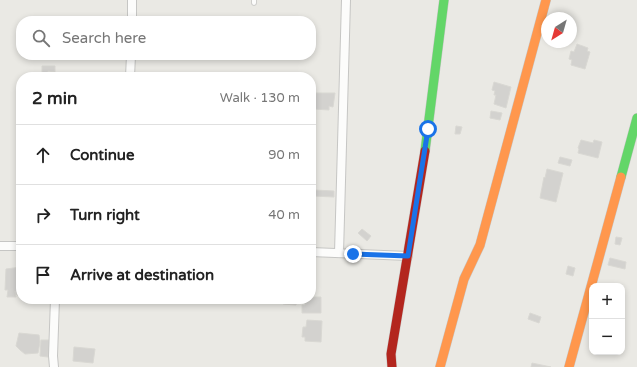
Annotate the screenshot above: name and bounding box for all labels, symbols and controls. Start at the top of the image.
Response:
north arrow [541,12,577,48]
search box [16,16,316,60]
icon: search [30,27,52,49]
text: Search here [62,29,146,47]
text: 2 min [32,88,77,109]
text: Walk · 130 m [220,90,300,106]
route start [419,120,437,138]
icon: ahead [32,144,54,166]
text: Continue [70,146,134,164]
text: 90 m [268,147,300,163]
icon: right [32,204,54,226]
text: Turn right [70,206,140,224]
text: 40 m [268,207,300,223]
route end [344,245,362,263]
icon: arrive [32,264,54,286]
text: Arrive at destination [70,266,214,284]
map controls [589,283,625,355]
button: + [589,283,625,319]
button: − [589,319,625,355]

